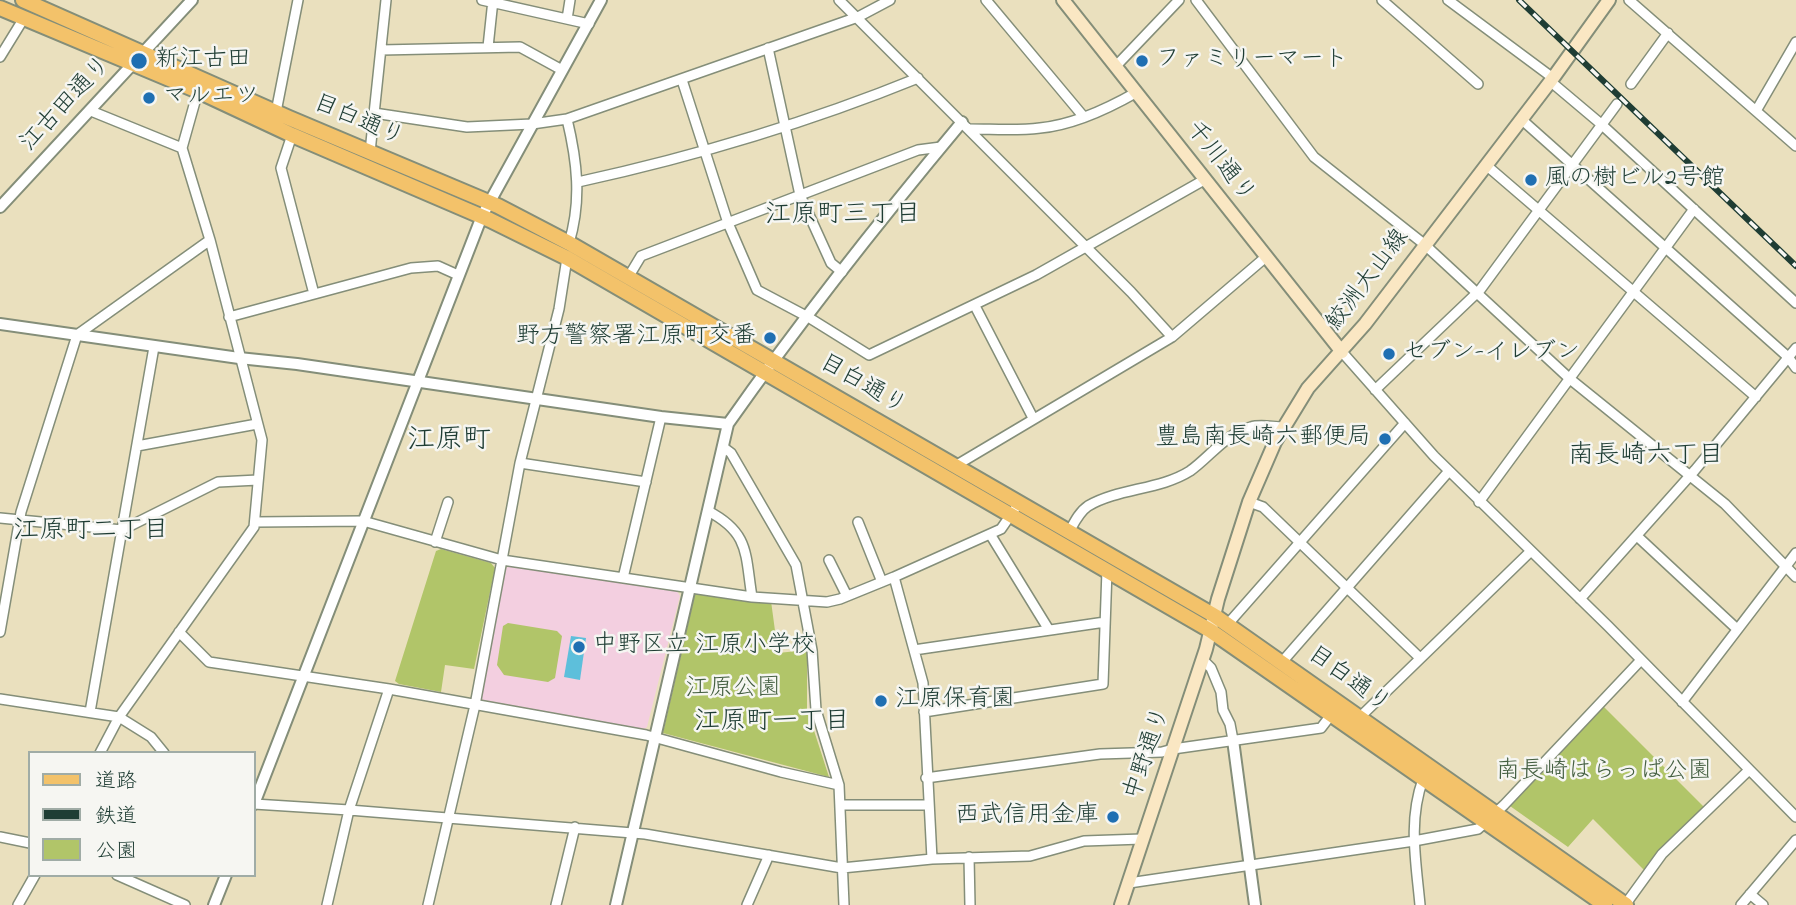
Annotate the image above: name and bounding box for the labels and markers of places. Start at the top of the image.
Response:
place label: 新江古田 [155,47,251,75]
place label: ファミリーマート [1156,47,1348,75]
marker: 新江古田 [129,51,149,71]
marker: ファミリーマート [1134,53,1150,69]
place label: マルエツ [163,84,259,112]
marker: マルエツ [141,90,157,106]
place label: 風の樹ビル2号館 [1545,166,1725,194]
marker: 風の樹ビル2号館 [1523,172,1539,188]
place label: 野方警察署江原町交番 [516,324,756,352]
marker: 野方警察署江原町交番 [762,330,778,346]
place label: セブン-イレブン [1403,340,1580,368]
marker: セブン-イレブン [1381,346,1397,362]
place label: 豊島南長崎六郵便局 [1155,425,1371,453]
marker: 豊島南長崎六郵便局 [1377,431,1393,447]
place label: 中野区立 江原小学校 [593,633,815,661]
marker: 中野区立 江原小学校 [571,639,587,655]
place label: 江原保育園 [895,687,1015,715]
marker: 江原保育園 [873,693,889,709]
place label: 西武信用金庫 [955,803,1099,831]
marker: 西武信用金庫 [1105,809,1121,825]

